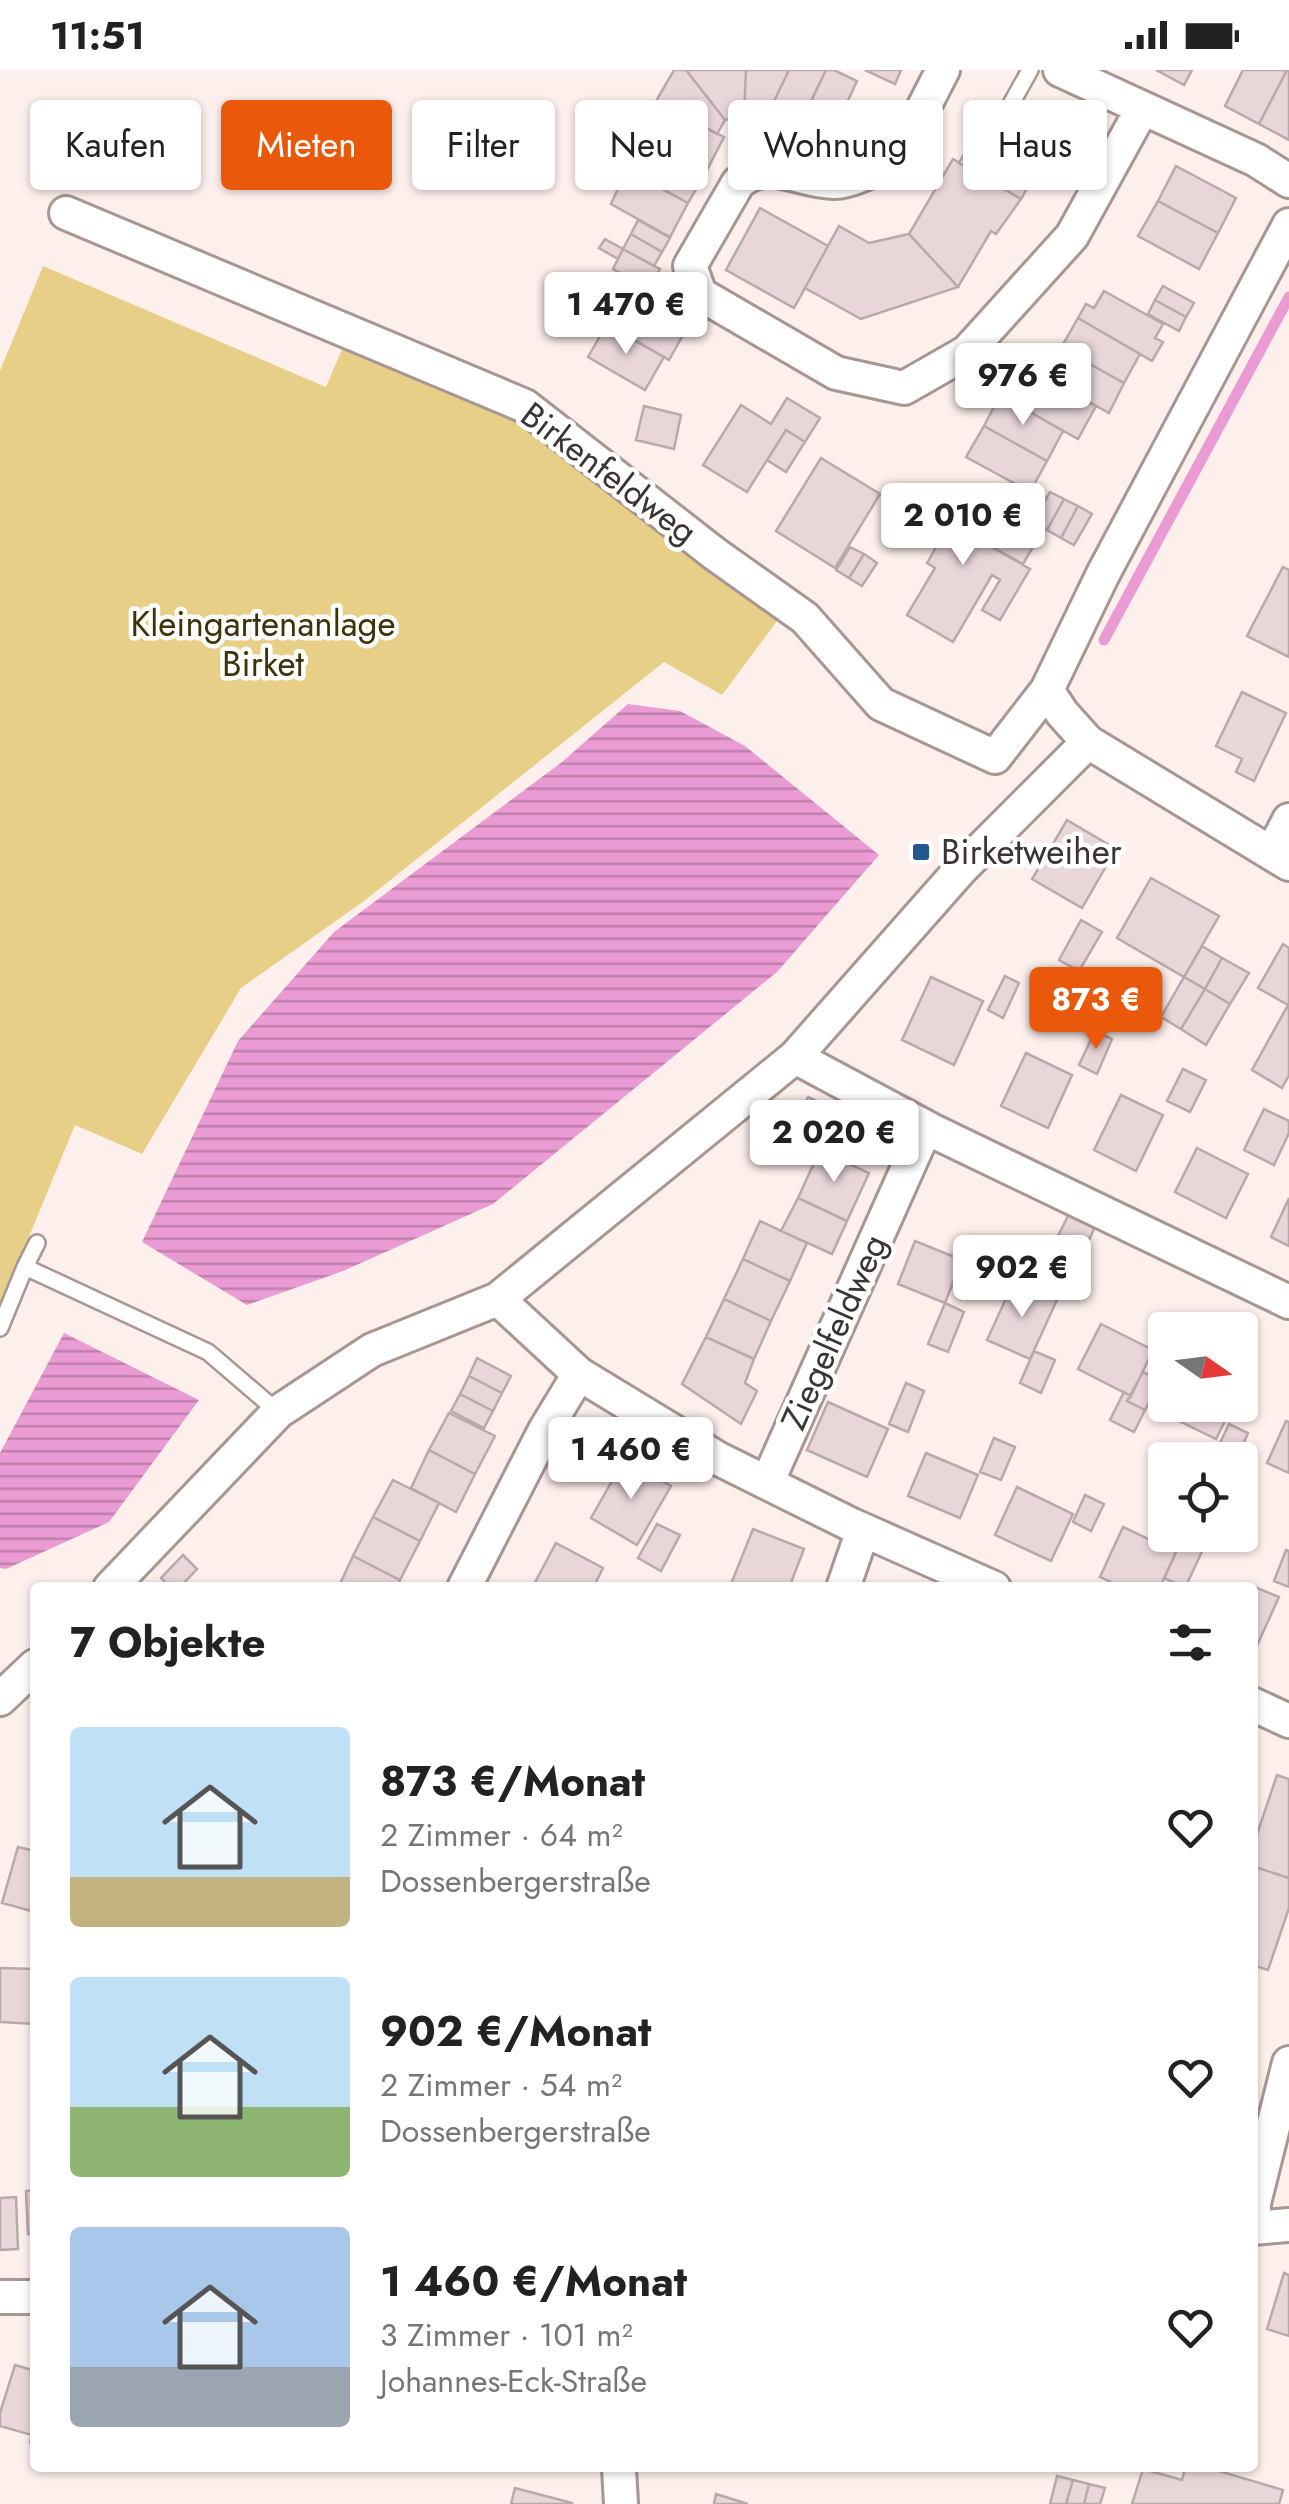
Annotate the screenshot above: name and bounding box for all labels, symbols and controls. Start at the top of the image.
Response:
text: 11:51 [50,8,145,63]
chip: Kaufen [30,100,201,190]
chip: Mieten [221,100,392,190]
chip: Filter [412,100,555,190]
chip: Neu [575,100,708,190]
chip: Wohnung [728,100,943,190]
chip: Haus [963,100,1107,190]
pin: 1 470 € [534,272,718,357]
text: 1 470 € [566,281,686,327]
pin: 976 € [953,343,1093,428]
text: 976 € [977,352,1069,398]
street label: Birkenfeldweg [510,390,708,556]
pin: 2 010 € [871,483,1055,568]
text: 2 010 € [903,492,1023,538]
park label: Kleingartenanlage Birket [131,599,396,689]
place label: Birketweiher [941,827,1122,877]
marker: Birketweiher [910,841,932,863]
pin: 873 € [1026,967,1166,1052]
text: 873 € [1051,976,1141,1022]
pin: 2 020 € [742,1100,926,1185]
text: 2 020 € [772,1109,896,1155]
street label: Ziegelfeldweg [769,1226,899,1438]
pin: 902 € [952,1235,1092,1320]
text: 902 € [975,1244,1069,1290]
north arrow [1148,1312,1258,1422]
map controls [1148,1312,1258,1552]
pin: 1 460 € [539,1417,723,1502]
text: 1 460 € [570,1426,692,1472]
button: locate [1148,1442,1258,1552]
text: 7 Objekte [70,1612,265,1673]
icon: filters [1163,1615,1218,1670]
text: 873 €/Monat [380,1751,645,1812]
icon: home [150,1767,270,1887]
icon: heart [1163,1800,1218,1855]
text: 2 Zimmer · 64 m² [380,1812,622,1858]
text: Dossenbergerstraße [380,1858,651,1904]
text: 902 €/Monat [380,2001,651,2062]
icon: home [150,2017,270,2137]
icon: heart [1163,2050,1218,2105]
text: 2 Zimmer · 54 m² [380,2062,622,2108]
text: Dossenbergerstraße [380,2108,651,2154]
text: 1 460 €/Monat [380,2251,687,2312]
icon: home [150,2267,270,2387]
icon: heart [1163,2300,1218,2355]
text: 3 Zimmer · 101 m² [380,2312,633,2358]
text: Johannes-Eck-Straße [380,2358,647,2404]

